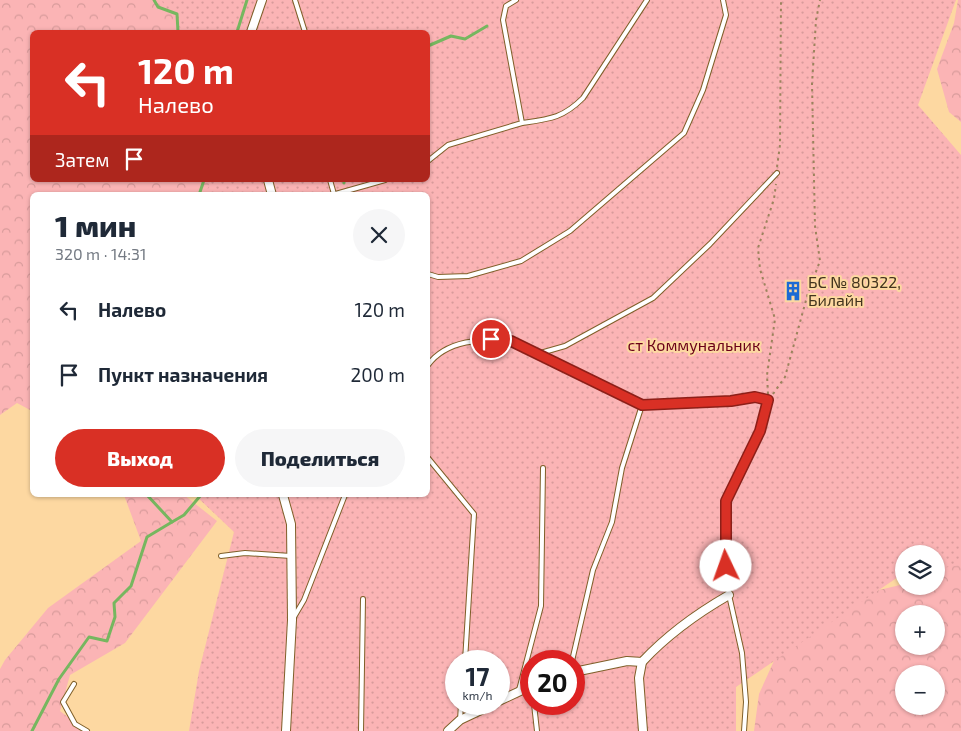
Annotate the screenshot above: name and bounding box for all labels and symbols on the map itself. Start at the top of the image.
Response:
place label: БС № 80322, Билайн [808,272,901,309]
building icon: БС № 80322, Билайн [782,280,804,302]
pin [470,318,512,360]
park label: ст Коммунальник [627,335,761,355]
position arrow [699,539,751,591]
speed limit sign: 20 [520,650,585,715]

